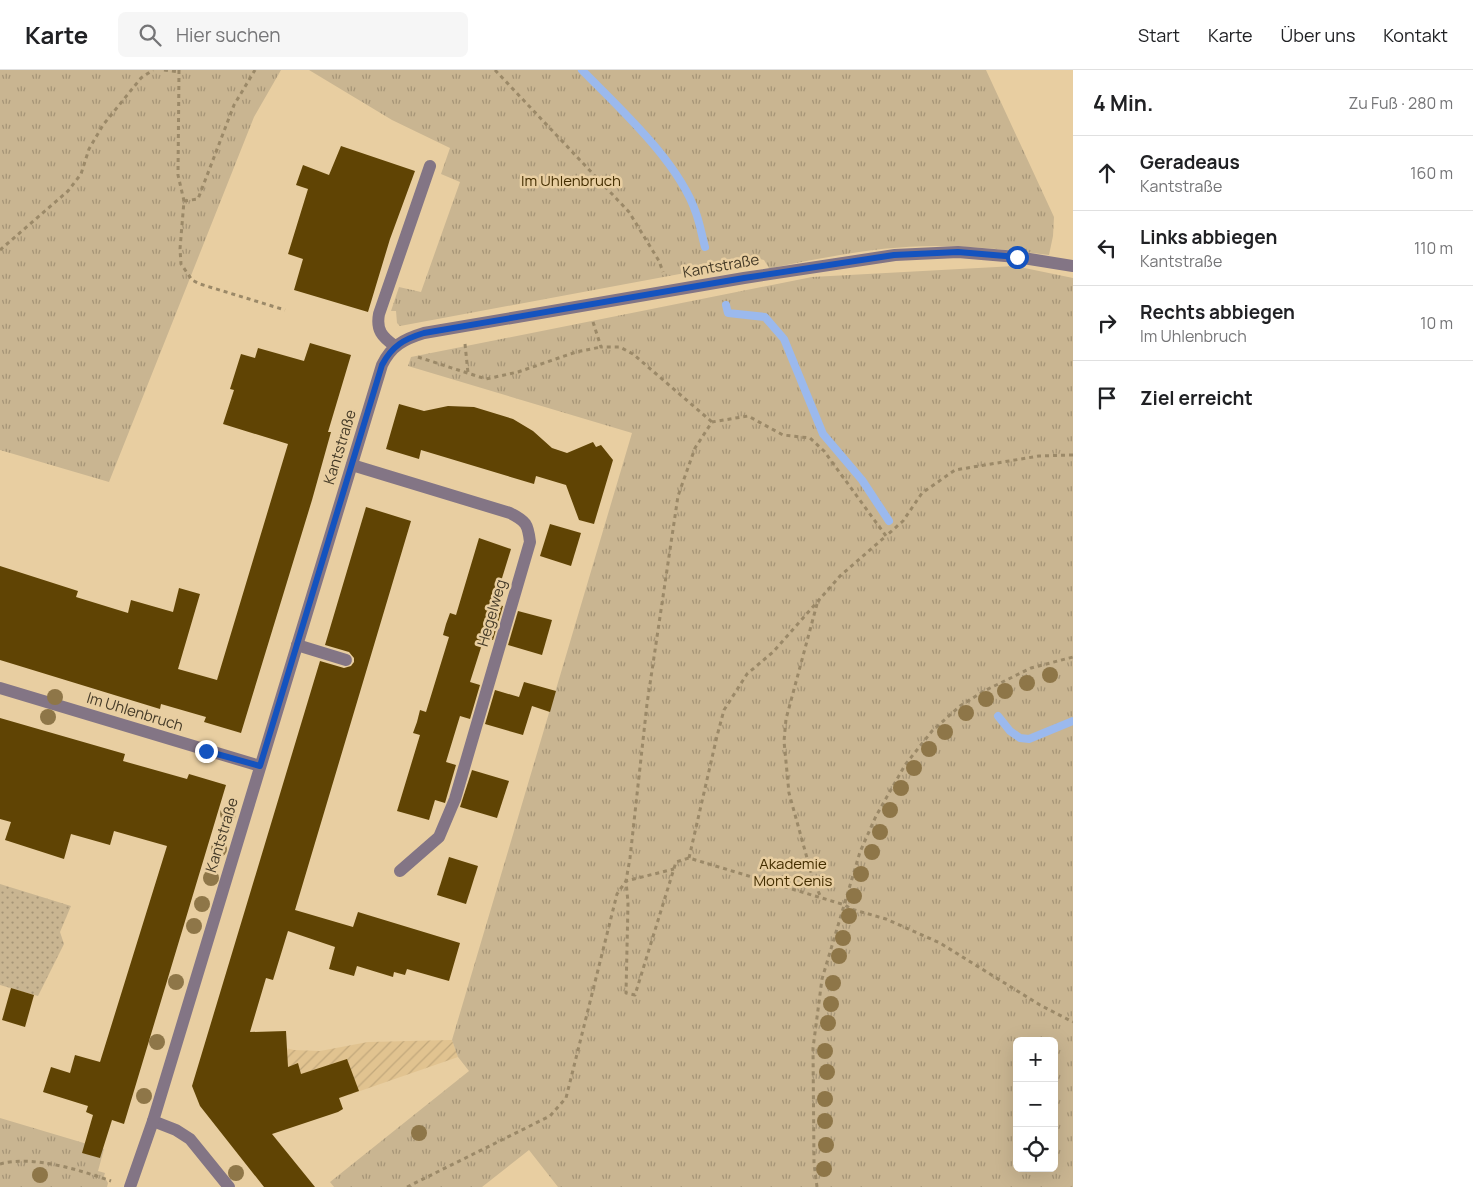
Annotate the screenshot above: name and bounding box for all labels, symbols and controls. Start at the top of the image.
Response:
search box [118,12,468,57]
text: Karte [25,18,88,51]
icon: search [136,21,164,49]
text: Hier suchen [176,22,280,48]
text: Start [1138,23,1180,47]
text: Karte [1208,23,1253,47]
text: Über uns [1281,23,1355,47]
text: Kontakt [1383,23,1448,47]
text: 4 Min. [1093,89,1153,117]
text: Zu Fuß · 280 m [1348,92,1453,114]
text: Geradeaus [1140,149,1240,175]
icon: ahead [1093,159,1121,187]
text: 160 m [1410,162,1453,184]
park label: Im Uhlenbruch [521,170,621,191]
text: Kantstraße [1140,175,1222,197]
text: Links abbiegen [1140,224,1277,250]
icon: left [1093,234,1121,262]
text: 110 m [1414,237,1453,259]
route start [1006,246,1029,269]
street label: Kantstraße [681,248,761,283]
text: Kantstraße [1140,250,1222,272]
text: Rechts abbiegen [1140,299,1295,325]
icon: right [1093,309,1121,337]
text: 10 m [1420,312,1453,334]
text: Im Uhlenbruch [1140,325,1247,347]
icon: arrive [1093,384,1121,412]
text: Ziel erreicht [1140,385,1253,411]
street label: Kantstraße [318,407,361,487]
street label: Hegelweg [472,577,511,649]
street label: Im Uhlenbruch [84,687,186,736]
route end [195,740,218,763]
street label: Kantstraße [200,795,243,875]
park label: Akademie Mont Cenis [754,853,833,891]
map controls [1013,1037,1058,1172]
button: + [1013,1037,1058,1082]
button: − [1013,1082,1058,1127]
button: locate [1013,1127,1058,1172]

